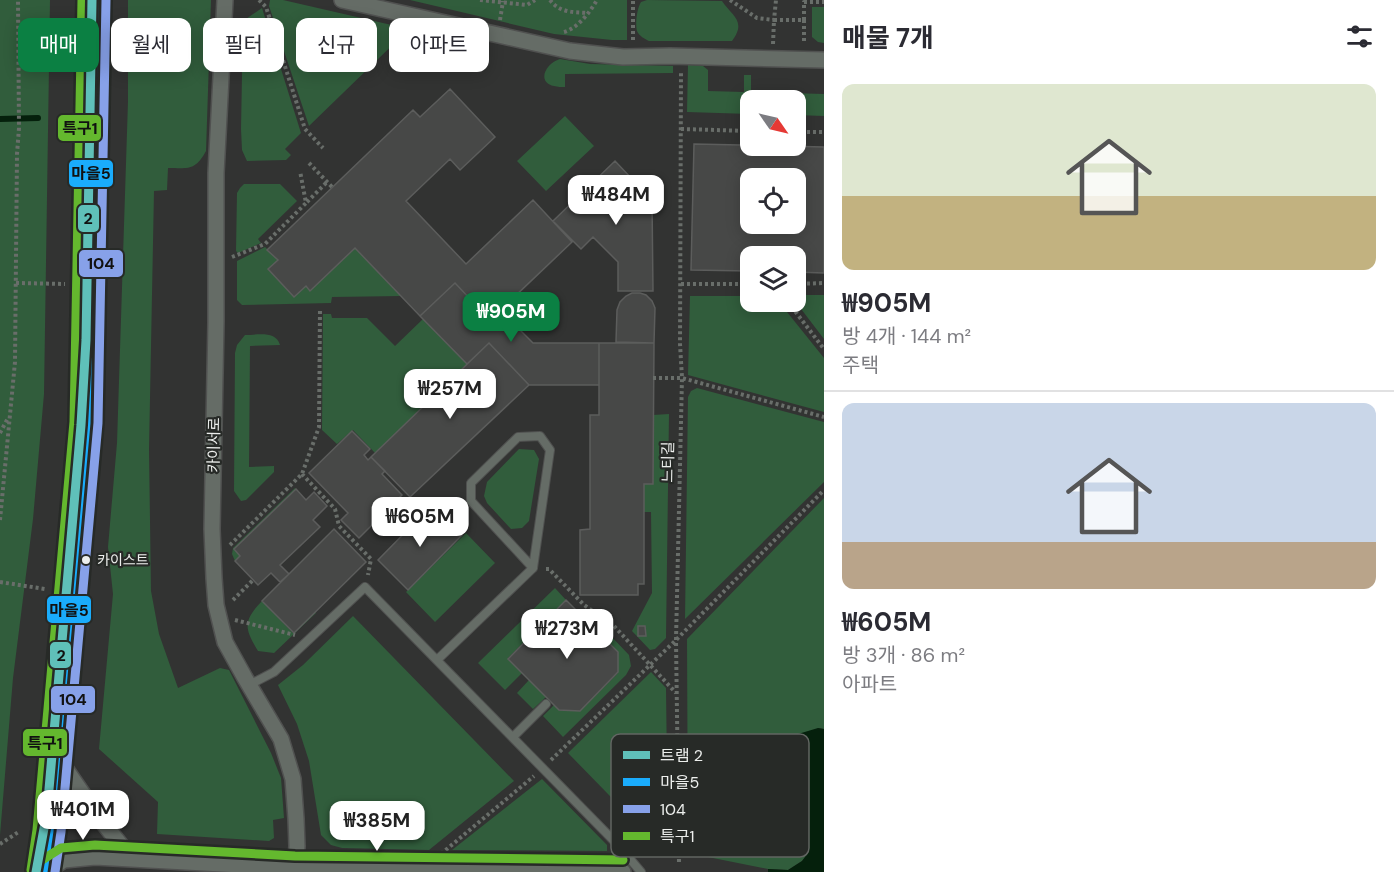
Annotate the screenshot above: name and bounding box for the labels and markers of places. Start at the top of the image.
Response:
pin: ₩484M [574,175,658,226]
pin: ₩905M [469,292,553,343]
pin: ₩257M [408,369,492,420]
pin: ₩605M [378,497,462,548]
place label: 카이스트 [97,551,149,569]
marker: 카이스트 [80,554,92,566]
pin: ₩273M [525,609,609,660]
pin: ₩401M [41,790,125,841]
pin: ₩385M [335,801,419,852]

